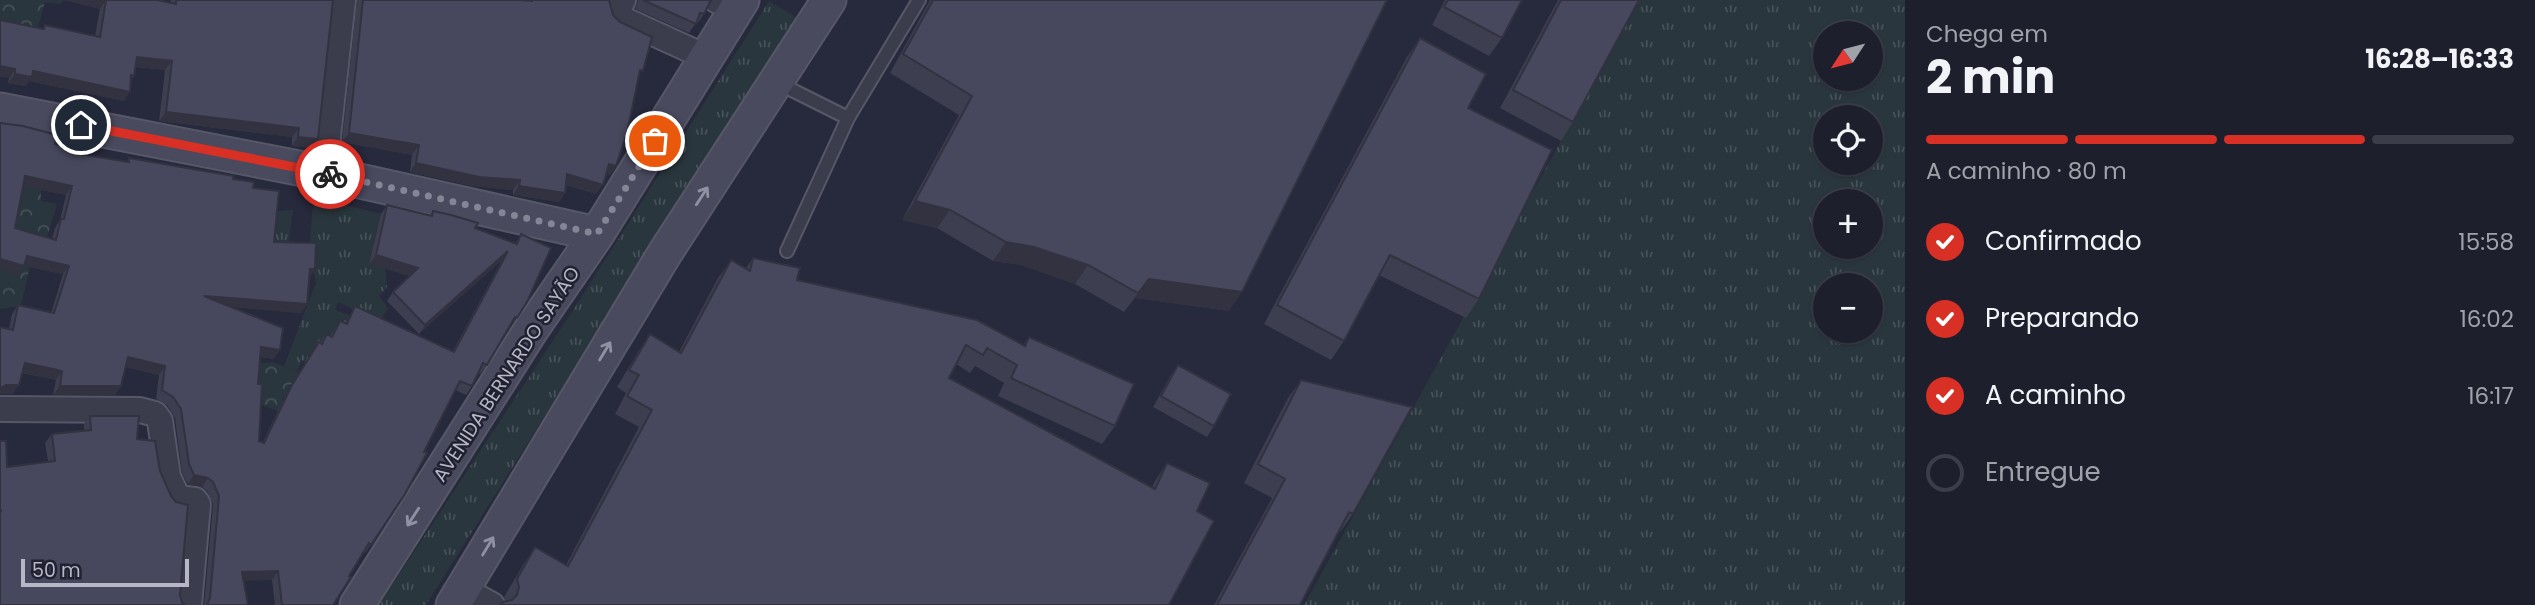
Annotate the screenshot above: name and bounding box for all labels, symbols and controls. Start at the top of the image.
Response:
text: Chega em [1926,18,2048,50]
north arrow [1813,21,1883,91]
map controls [1813,21,1883,343]
text: 16:28–16:33 [2365,41,2514,77]
text: 2 min [1926,45,2055,109]
pin [51,95,111,155]
button: locate [1813,105,1883,175]
icon: home [62,106,100,144]
pin [625,111,685,171]
icon: bag [636,122,674,160]
courier [295,139,365,209]
icon: bike [311,155,349,193]
text: A caminho · 80 m [1926,155,2127,187]
one-way arrow [695,186,709,206]
button: + [1813,189,1883,259]
icon: check [1926,223,1964,261]
text: Confirmado [1985,223,2142,259]
text: 15:58 [2458,226,2514,258]
street label: AVENIDA BERNARDO SAYÃO [427,261,586,487]
button: − [1813,273,1883,343]
icon: check [1926,300,1964,338]
text: Preparando [1985,300,2139,336]
text: 16:02 [2459,303,2514,335]
one-way arrow [599,342,613,362]
icon: check [1926,377,1964,415]
text: A caminho [1985,377,2126,413]
text: 16:17 [2467,380,2514,412]
text: Entregue [1985,454,2101,490]
one-way arrow [406,507,420,527]
one-way arrow [482,537,496,557]
scale bar [21,556,189,588]
text: 50 m [32,557,81,584]

